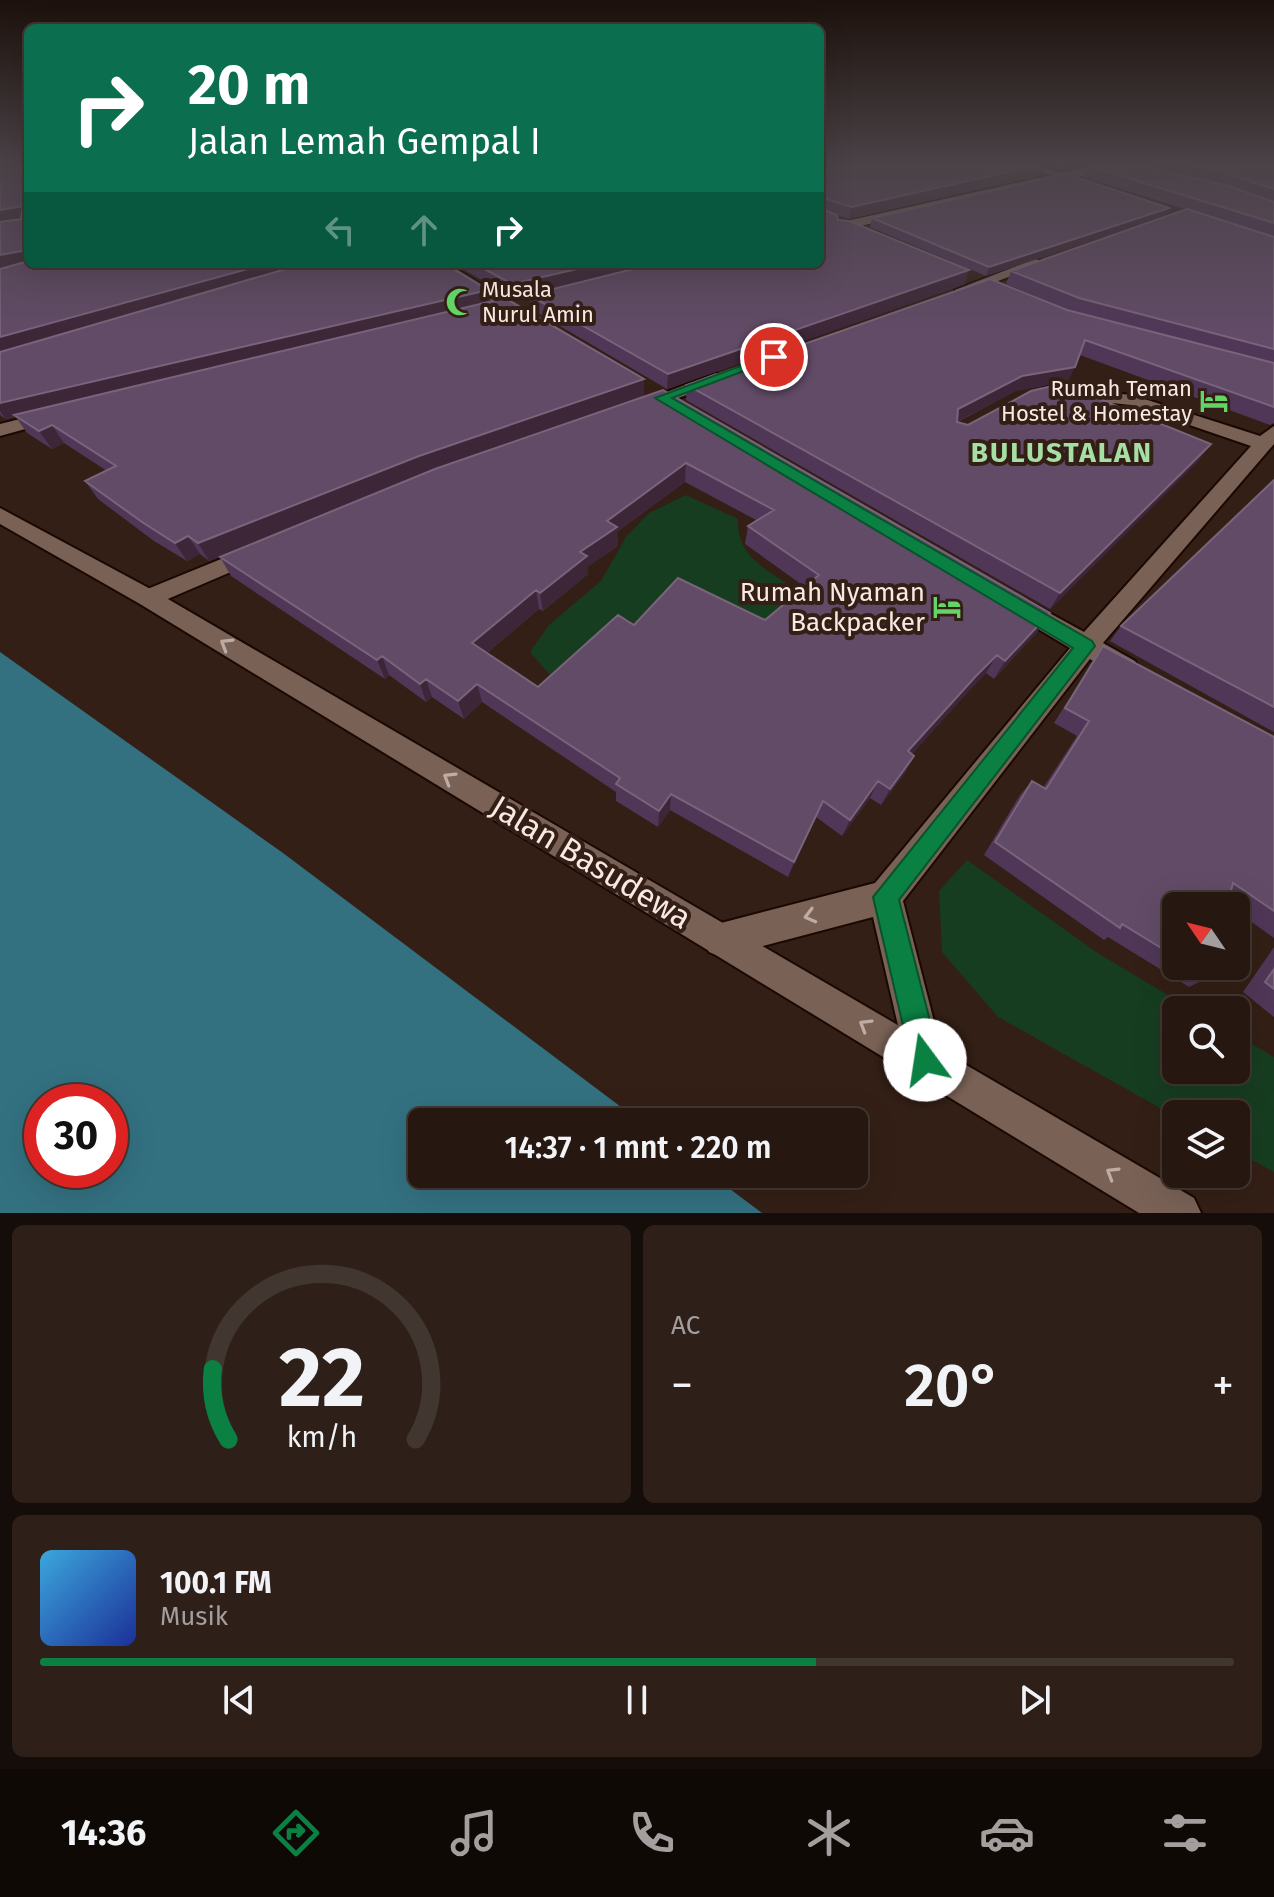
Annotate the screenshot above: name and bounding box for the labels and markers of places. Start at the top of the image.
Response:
place label: Musala Nurul Amin [482,276,594,328]
mosque icon: Musala Nurul Amin [445,287,475,317]
pin [740,323,808,391]
place label: Rumah Teman Hostel & Homestay [1001,375,1192,427]
hotel icon: Rumah Teman Hostel & Homestay [1199,386,1229,416]
place label: Rumah Nyaman Backpacker [740,577,925,638]
hotel icon: Rumah Nyaman Backpacker [932,592,962,622]

